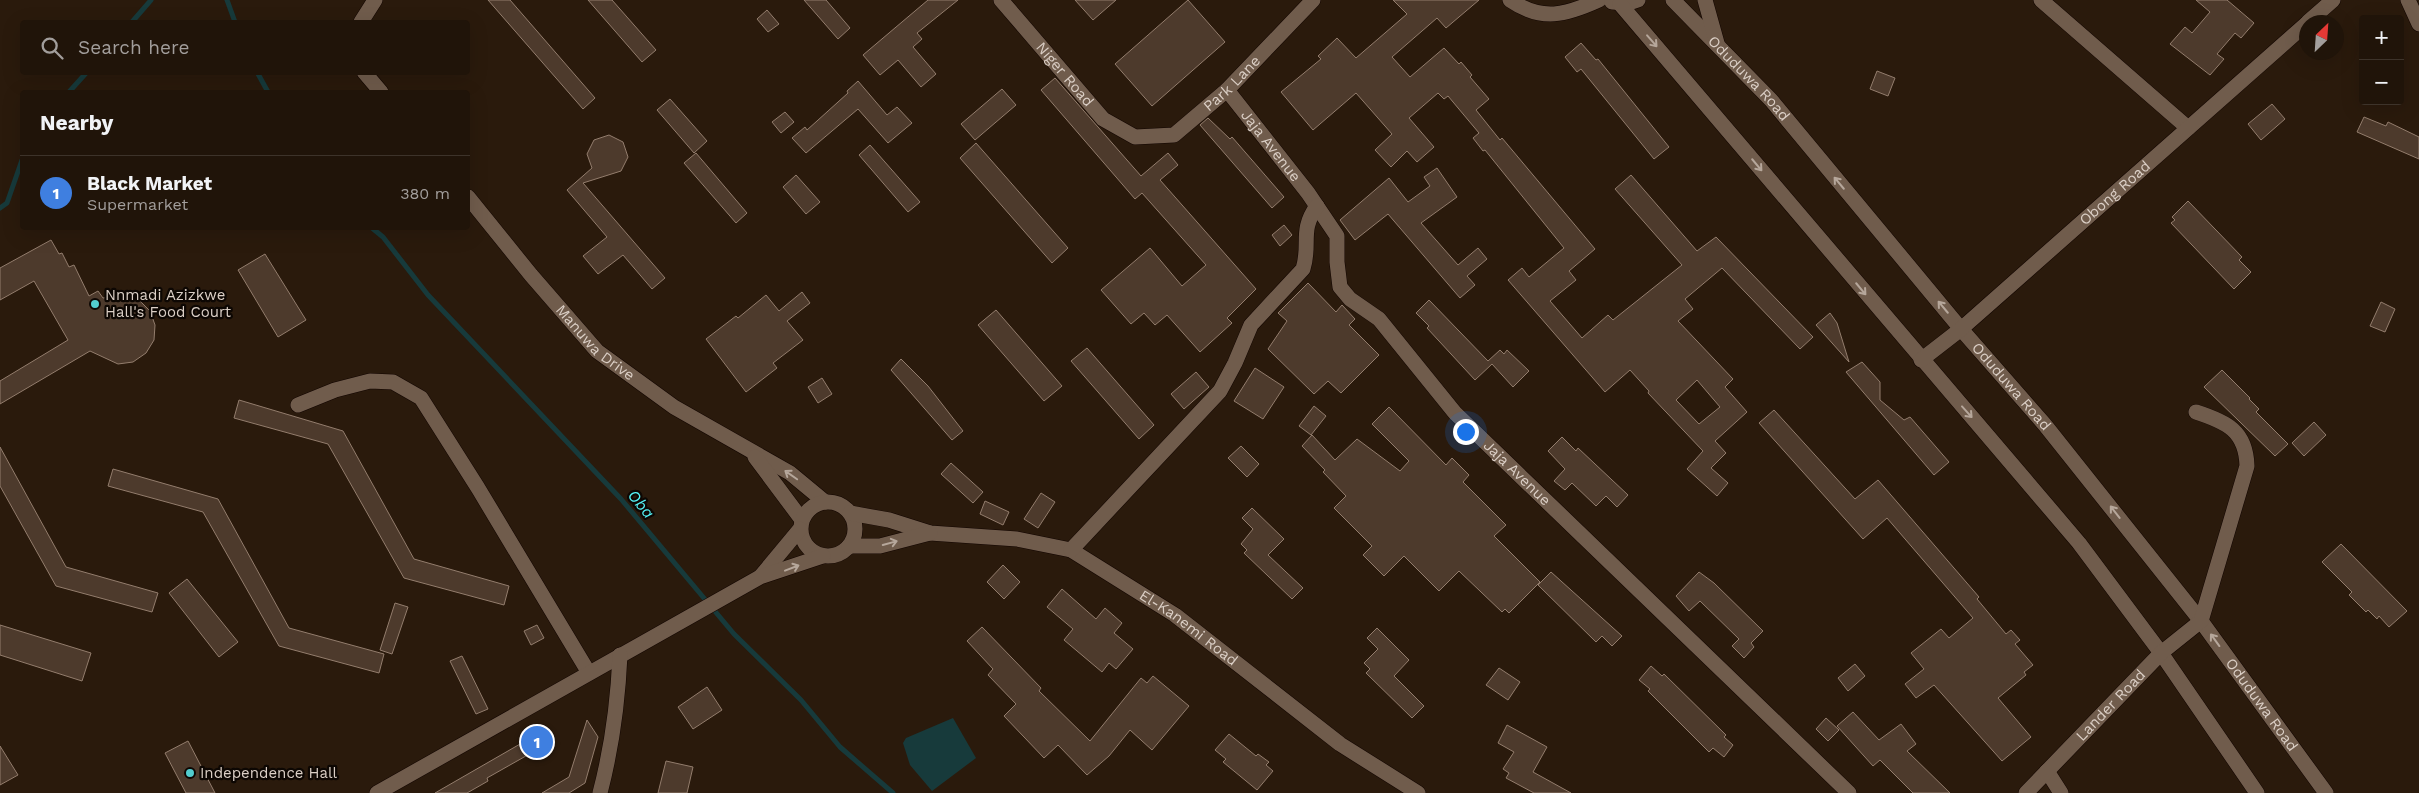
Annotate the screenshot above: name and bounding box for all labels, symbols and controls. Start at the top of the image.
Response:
north arrow [2299,15,2344,60]
map controls [2359,15,2404,105]
button: + [2359,15,2404,60]
search box [20,20,470,75]
street label: Oduduwa Road [1704,32,1794,125]
icon: search [38,34,66,62]
one-way arrow [1646,34,1657,47]
text: Search here [78,36,189,59]
street label: Niger Road [1032,38,1097,110]
street label: Park Lane [1200,52,1264,115]
button: − [2359,60,2404,105]
street label: Jaja Avenue [1237,106,1305,185]
text: Nearby [40,110,113,135]
street label: Obong Road [2076,157,2154,229]
one-way arrow [1751,158,1762,171]
text: Black Market [87,172,212,195]
one-way arrow [1833,176,1844,189]
text: 1 [53,184,59,203]
text: 380 m [400,184,450,203]
text: Supermarket [87,195,188,214]
one-way arrow [1856,282,1867,295]
place label: Nnmadi Azizkwe Hall's Food Court [105,286,232,321]
marker: Nnmadi Azizkwe Hall's Food Court [89,298,101,310]
street label: Manuwa Drive [552,301,638,384]
one-way arrow [1937,301,1948,314]
street label: Oduduwa Road [1968,339,2055,434]
one-way arrow [1961,406,1973,419]
your location [1453,419,1479,445]
street label: Jaja Avenue [1480,436,1554,509]
one-way arrow [784,470,798,480]
water label: Oba [624,486,658,522]
one-way arrow [2109,506,2120,519]
one-way arrow [882,538,898,548]
one-way arrow [784,563,799,572]
street label: El-Kanemi Road [1136,586,1241,670]
one-way arrow [2210,633,2220,647]
street label: Oduduwa Road [2222,654,2302,755]
street label: Lander Road [2072,666,2149,745]
pin: 1 [521,723,553,761]
place label: Independence Hall [200,764,338,782]
marker: Independence Hall [184,767,196,779]

